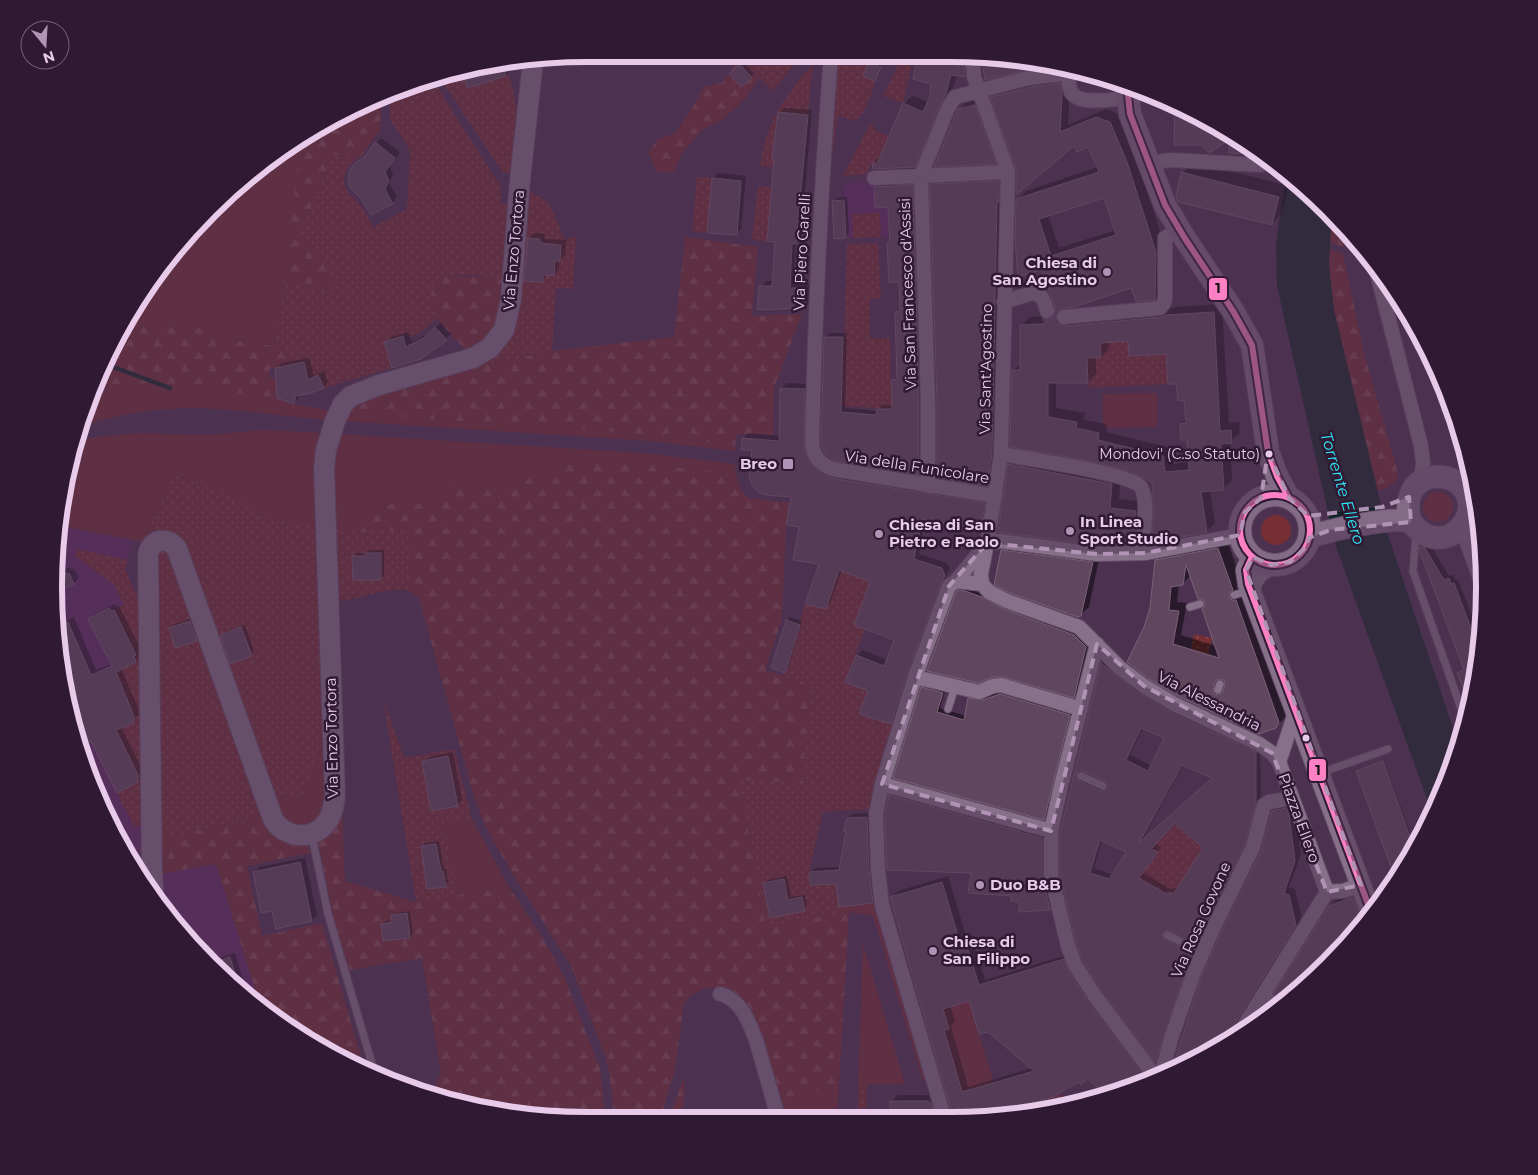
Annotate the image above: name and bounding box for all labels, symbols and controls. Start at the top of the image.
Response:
north arrow [20,20,70,70]
text: N [41,47,57,68]
street label: Via Enzo Tortora [499,189,528,311]
street label: Via Piero Garelli [789,193,814,311]
street label: Via San Francesco d'Assisi [895,197,920,391]
place label: Chiesa di San Agostino [993,253,1097,289]
marker: Chiesa di San Agostino [1101,266,1113,278]
line badge: 1 [1208,277,1228,301]
text: 1 [1215,279,1221,297]
street label: Via Sant'Agostino [975,303,996,435]
water label: Torrente Ellero [1316,430,1369,547]
place label: Mondovi' (C.so Statuto) [1099,445,1260,463]
street label: Via della Funicolare [843,446,991,487]
marker: Mondovi' (C.so Statuto) [1264,449,1274,459]
place label: Breo [740,454,777,473]
marker: Breo [781,457,795,471]
place label: In Linea Sport Studio [1080,512,1179,548]
place label: Chiesa di San Pietro e Paolo [889,515,999,551]
marker: In Linea Sport Studio [1064,525,1076,537]
marker: Chiesa di San Pietro e Paolo [873,528,885,540]
street label: Via Alessandria [1154,666,1264,735]
street label: Via Enzo Tortora [321,677,342,799]
unlabelled marker [1301,733,1311,743]
line badge: 1 [1308,758,1327,782]
text: 1 [1315,761,1321,779]
street label: Piazza Ellero [1274,770,1325,865]
street label: Via Rosa Govone [1167,859,1235,981]
place label: Duo B&B [990,875,1061,894]
marker: Duo B&B [974,879,986,891]
place label: Chiesa di San Filippo [943,932,1030,968]
marker: Chiesa di San Filippo [927,945,939,957]

